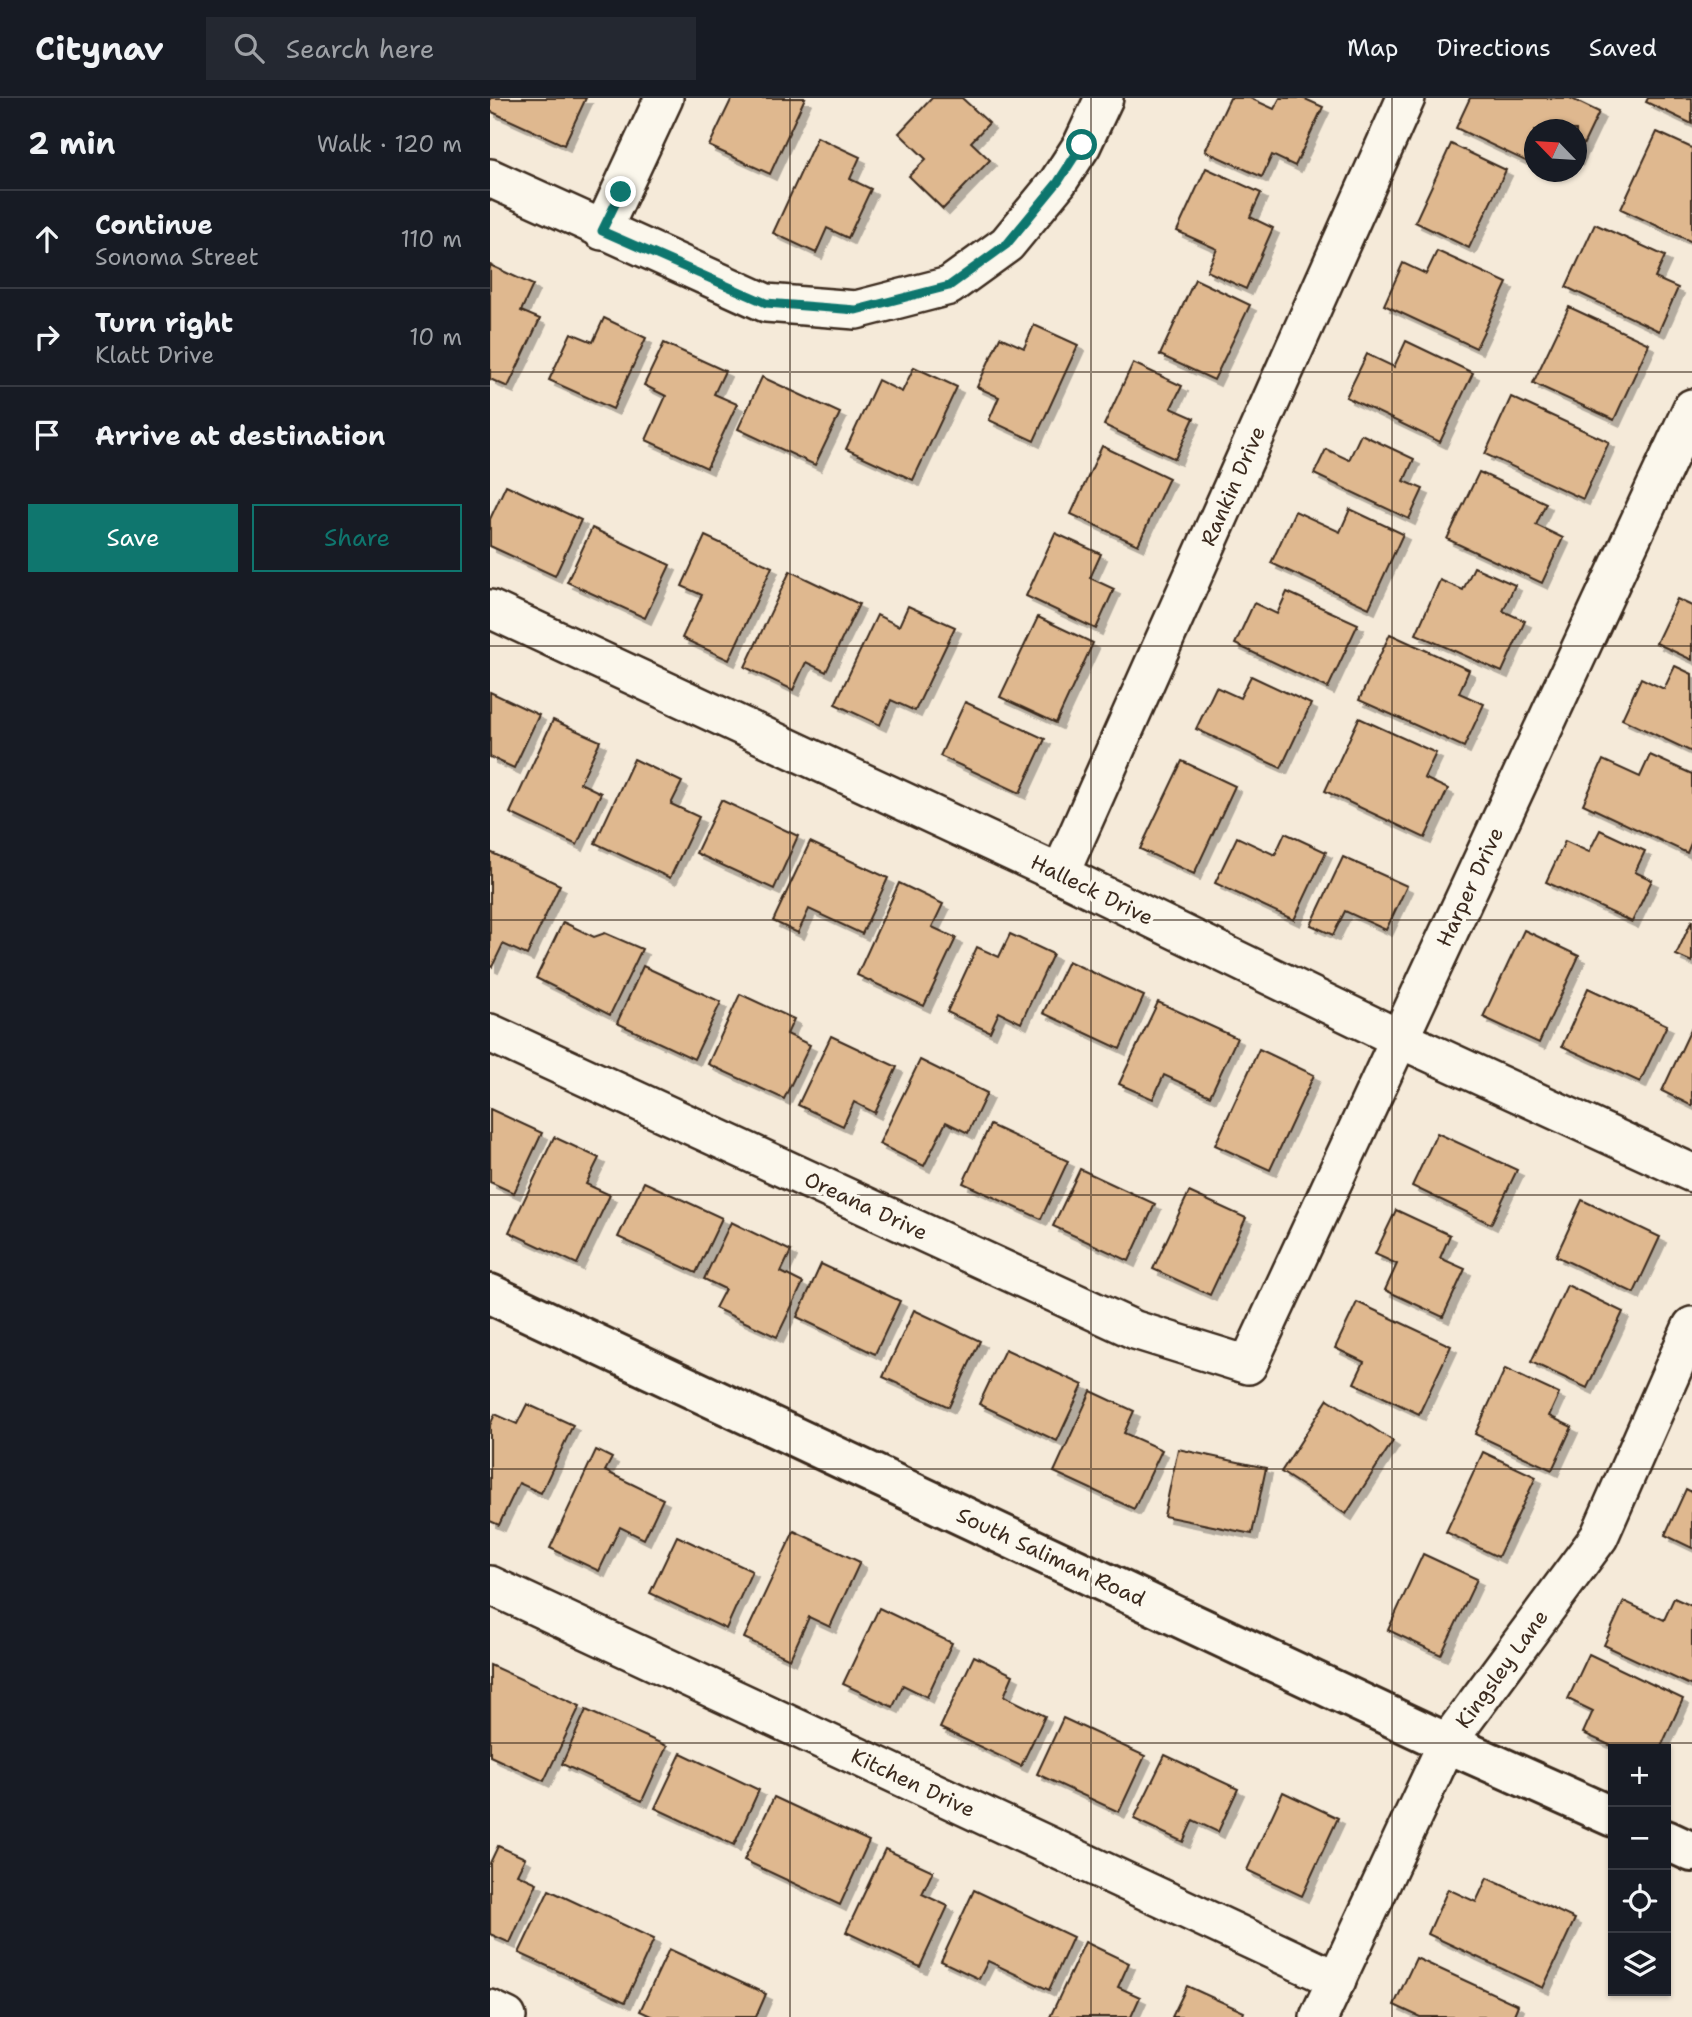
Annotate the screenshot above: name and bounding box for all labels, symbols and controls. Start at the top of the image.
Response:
search box [206,17,696,80]
text: Citynav [35,26,164,71]
icon: search [230,29,268,67]
text: Search here [286,31,434,66]
text: Map [1347,32,1398,64]
text: Directions [1436,32,1551,64]
text: Saved [1589,32,1657,64]
north arrow [1524,119,1587,182]
text: 2 min [28,123,115,164]
text: Walk · 120 m [317,129,462,159]
route start [1066,129,1097,160]
route end [605,176,636,207]
text: Continue [95,207,213,242]
icon: ahead [28,220,66,258]
text: 110 m [400,224,462,254]
text: Sonoma Street [95,242,259,272]
text: Turn right [95,305,233,340]
icon: right [28,318,66,356]
text: 10 m [409,322,462,352]
text: Klatt Drive [95,340,214,370]
icon: arrive [28,416,66,454]
text: Arrive at destination [95,418,385,453]
street label: Rankin Drive [1194,422,1272,550]
button: Save [28,504,238,572]
button: Share [252,504,462,572]
street label: Harper Drive [1430,823,1510,951]
street label: Halleck Drive [1026,848,1158,932]
street label: Oreana Drive [800,1165,932,1247]
street label: South Saliman Road [952,1501,1150,1613]
street label: Kingsley Lane [1449,1604,1555,1734]
street label: Kitchen Drive [846,1742,980,1824]
map controls [1608,1744,1671,1996]
button: + [1608,1744,1671,1807]
button: − [1608,1807,1671,1870]
button: locate [1608,1870,1671,1933]
button: layers [1608,1933,1671,1996]

